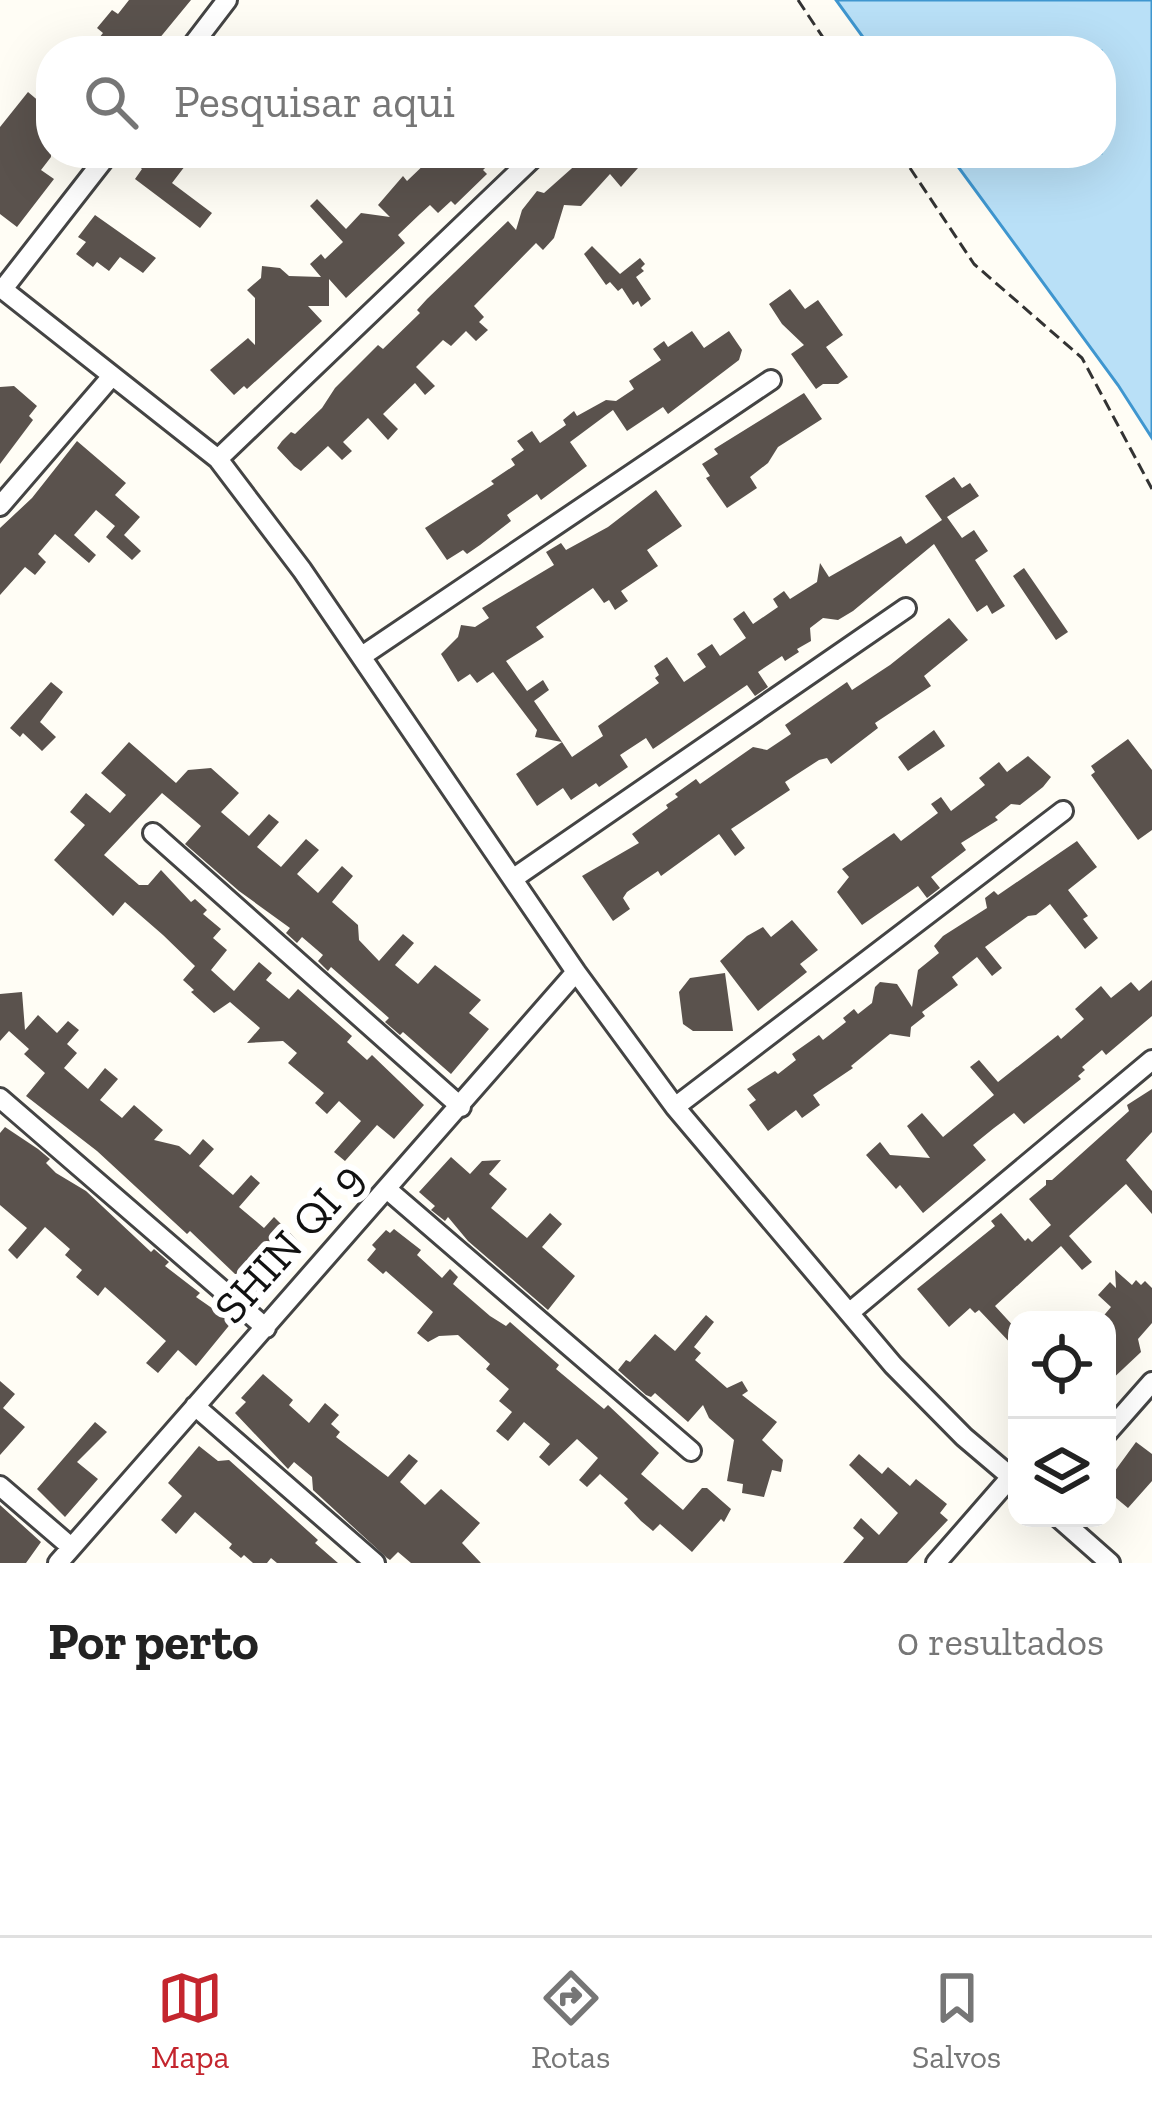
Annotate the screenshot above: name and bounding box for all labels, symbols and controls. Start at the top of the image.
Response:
search box [36,36,1116,168]
icon: search [78,69,144,135]
text: Pesquisar aqui [174,75,455,129]
street label: SHIN QI 9 [203,1152,375,1334]
map controls [1008,1311,1116,1527]
button: locate [1008,1311,1116,1419]
button: layers [1008,1419,1116,1527]
text: Por perto [48,1611,259,1672]
text: 0 resultados [897,1618,1104,1665]
tab: Mapa [151,1965,230,2076]
tab: Rotas [531,1965,610,2076]
tab: Salvos [912,1965,1001,2076]

